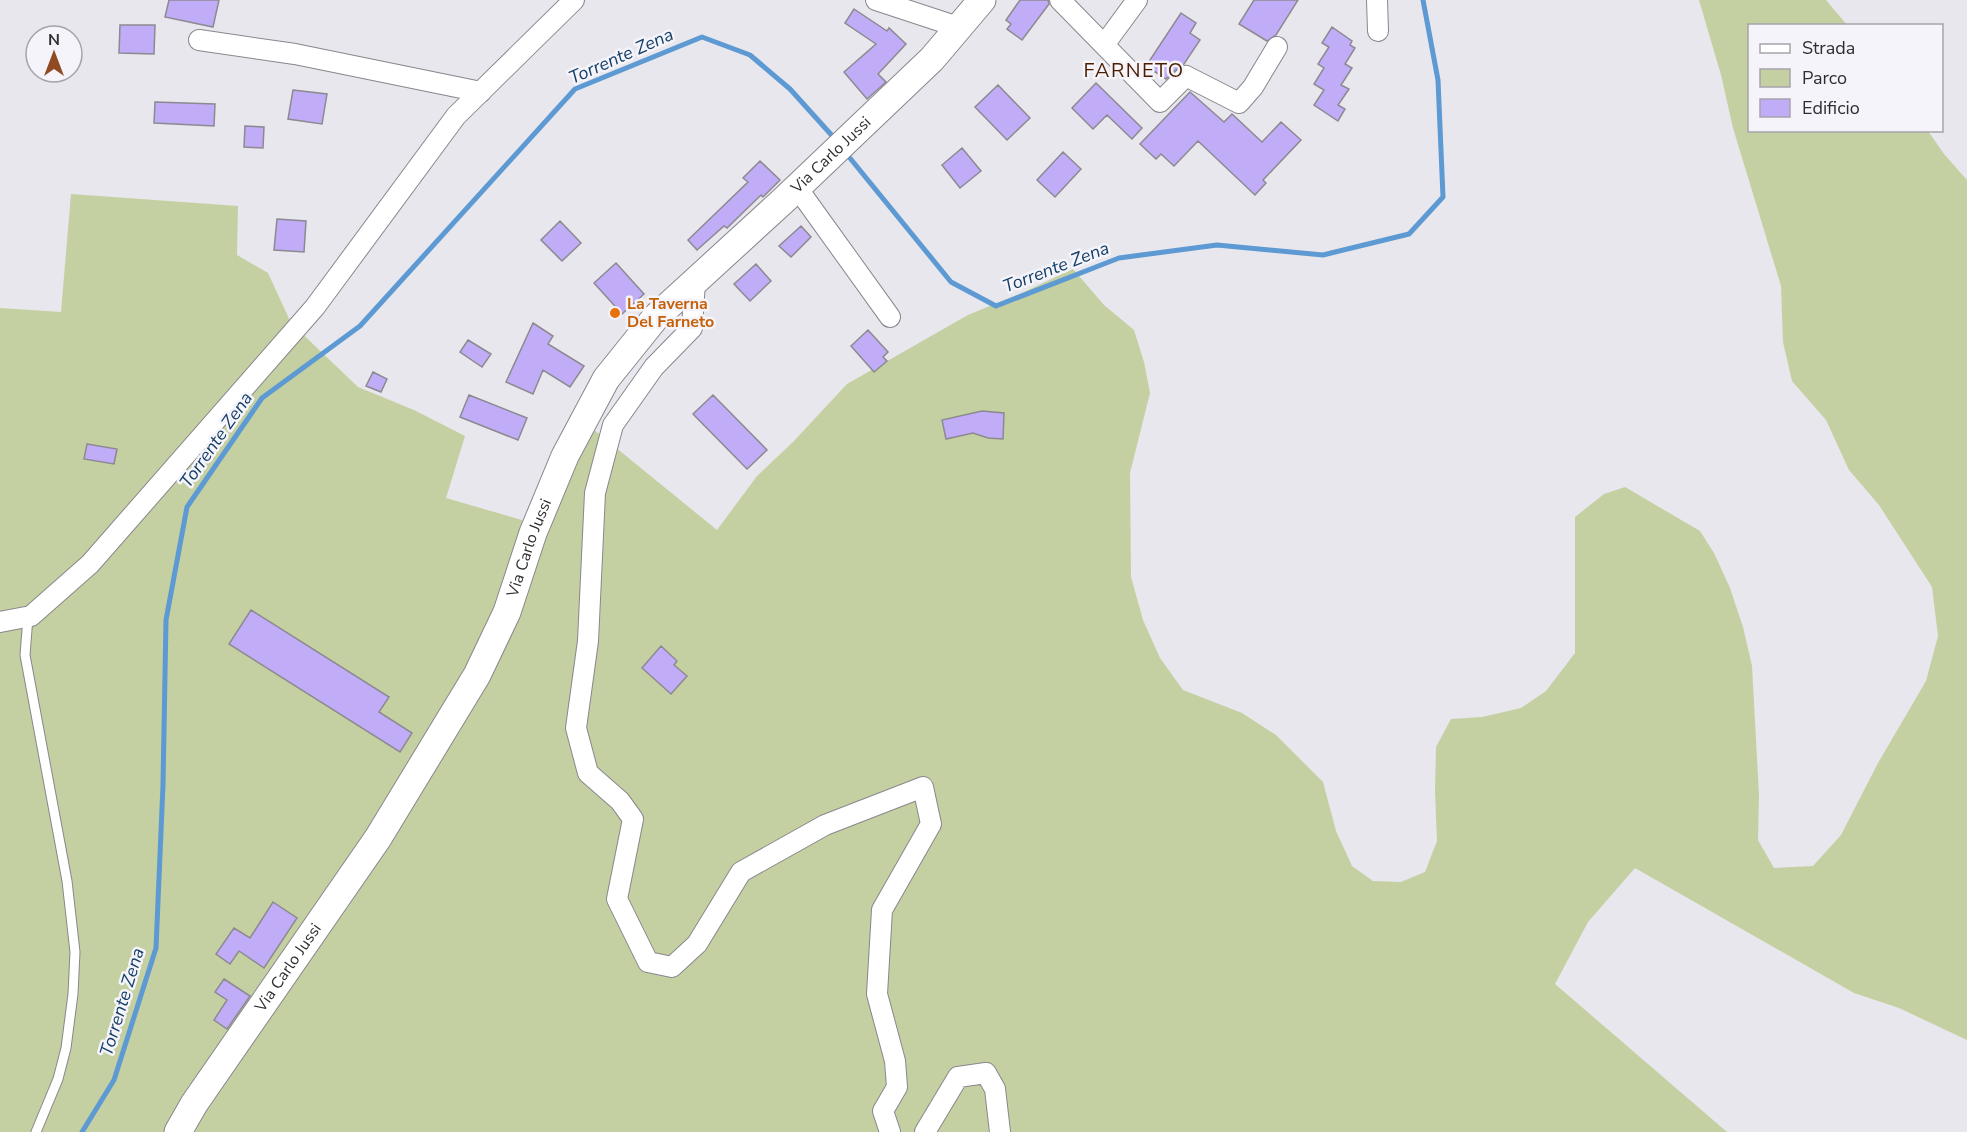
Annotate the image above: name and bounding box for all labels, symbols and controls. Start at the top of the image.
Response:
water label: Torrente Zena [565,22,677,90]
north arrow [24,24,84,84]
legend [1748,24,1943,132]
text: N [48,29,60,51]
text: Strada [1802,36,1855,60]
district label: FARNETO [1084,57,1184,84]
text: Parco [1802,66,1847,90]
text: Edificio [1802,96,1860,120]
street label: Via Carlo Jussi [785,112,876,199]
water label: Torrente Zena [999,236,1113,298]
place label: La Taverna Del Farneto [627,293,714,333]
marker: La Taverna Del Farneto [608,306,622,320]
water label: Torrente Zena [174,387,258,493]
street label: Via Carlo Jussi [501,495,557,601]
street label: Via Carlo Jussi [249,919,327,1017]
water label: Torrente Zena [94,945,150,1059]

